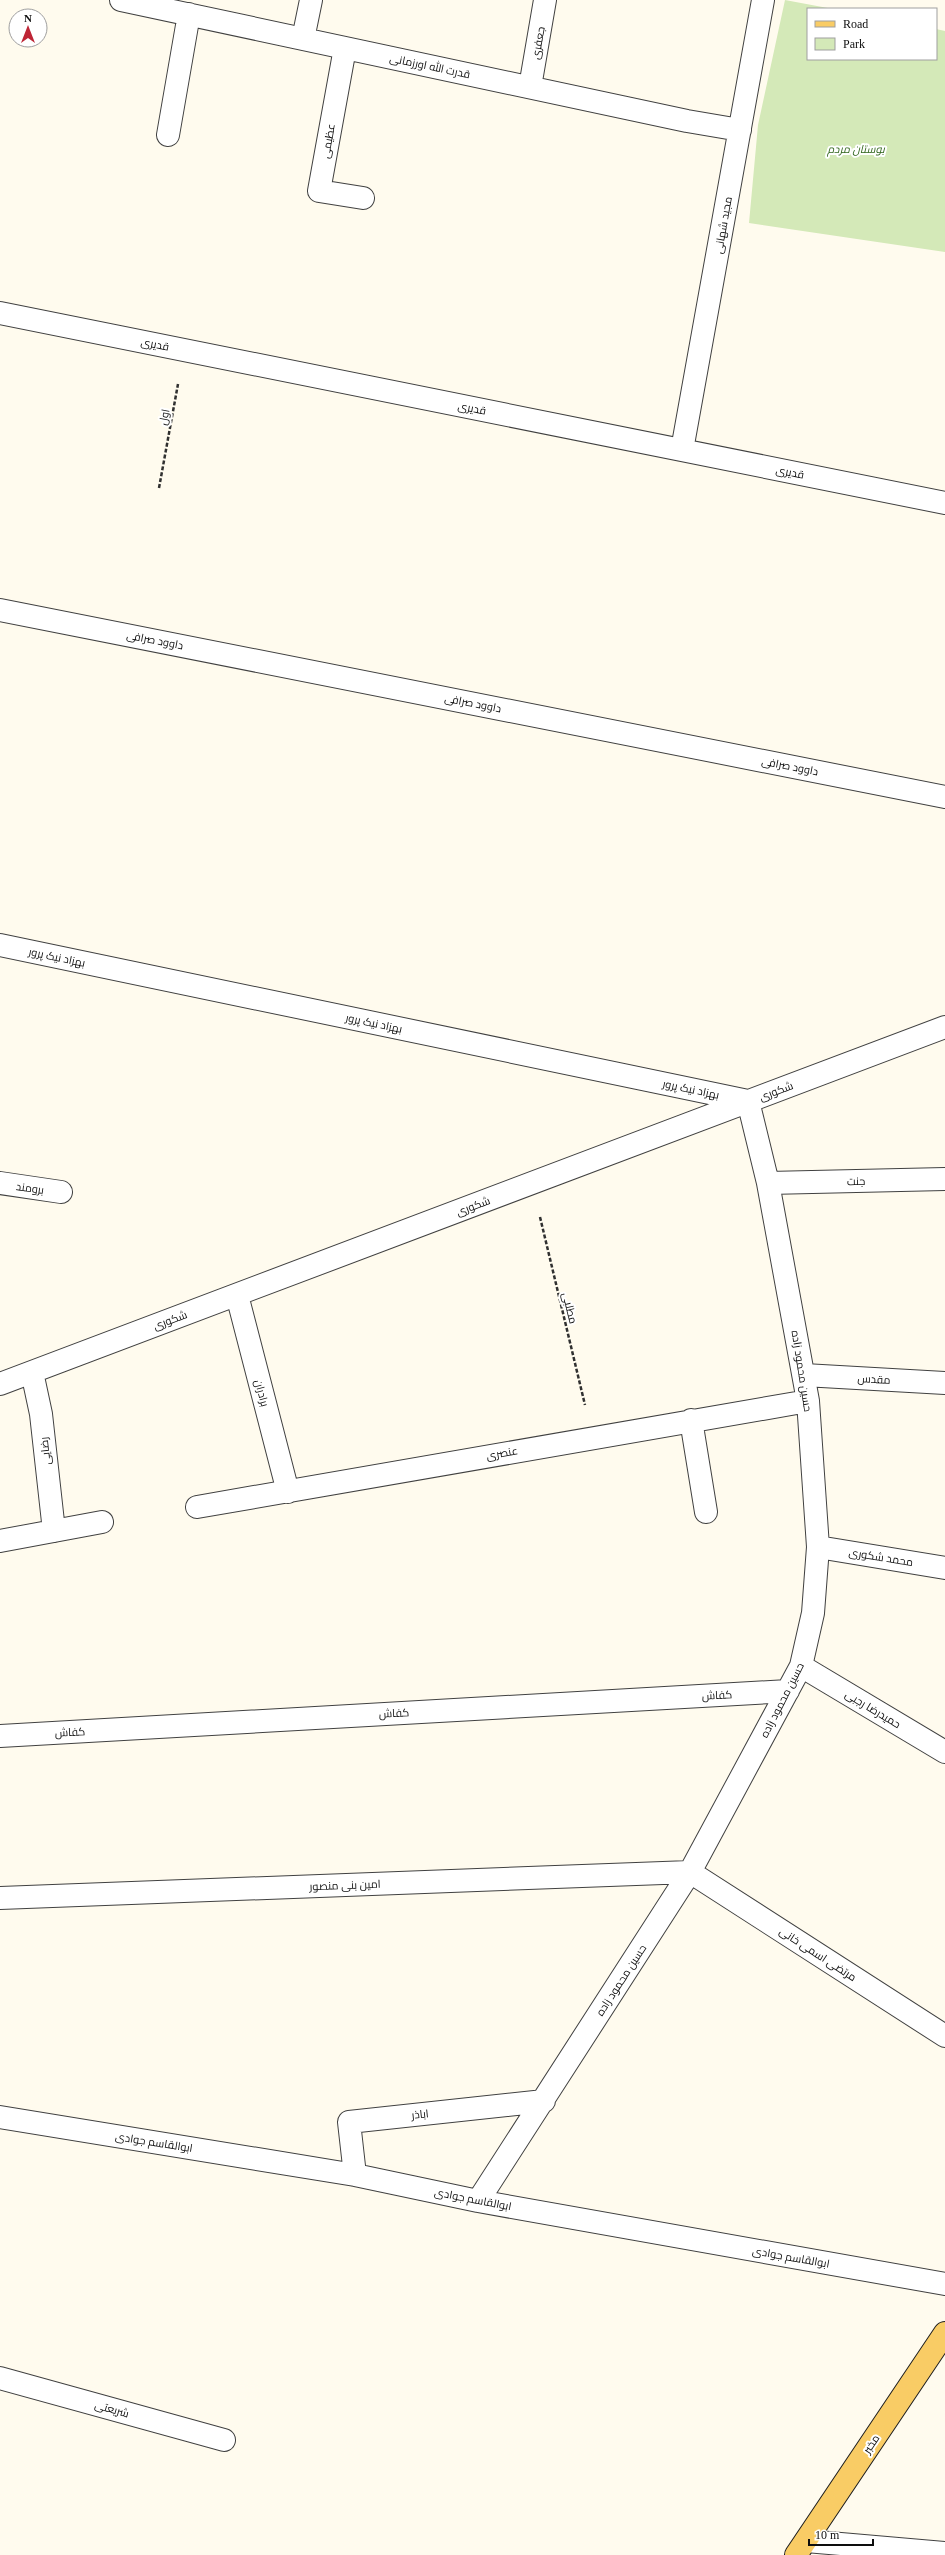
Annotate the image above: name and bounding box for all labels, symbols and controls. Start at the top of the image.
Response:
north arrow [8,8,48,48]
legend [807,8,937,60]
text: N [24,12,32,24]
text: Road [843,17,868,31]
street label: جعفری [529,26,548,61]
text: Park [843,37,865,51]
street label: قدرت الله اورزمانی [388,50,472,81]
street label: عظیمی [319,123,338,160]
park label: بوستان مردم [826,143,886,157]
street label: مجید شهانی [712,195,735,255]
street label: قدیری [140,335,170,354]
street label: قدیری [457,399,487,418]
street label: اول [157,408,172,426]
street label: قدیری [775,463,805,482]
street label: داوود صرافی [125,629,184,652]
street label: داوود صرافی [443,692,502,715]
street label: داوود صرافی [760,755,819,778]
street label: بهزاد نیک پرور [26,945,86,970]
street label: بهزاد نیک پرور [343,1011,403,1036]
street label: بهزاد نیک پرور [660,1077,720,1102]
street label: شکوری [757,1079,795,1104]
street label: جنت [847,1175,865,1187]
street label: برومند [15,1180,45,1197]
street label: شکوری [454,1194,492,1219]
street label: مطلبی [559,1291,580,1325]
street label: شکوری [151,1308,189,1333]
street label: حسین محمود زاده [789,1329,814,1413]
street label: مقدس [857,1372,891,1387]
street label: برادران [252,1378,271,1408]
street label: رضایی [38,1436,53,1465]
street label: عنصری [485,1444,519,1463]
street label: محمد شکوری [848,1546,914,1569]
street label: حسین محمود زاده [758,1661,807,1740]
street label: کفاش [701,1688,733,1703]
street label: حمیدرضا رجبی [843,1688,903,1731]
street label: کفاش [378,1706,410,1721]
street label: کفاش [54,1725,86,1740]
street label: امین بنی منصور [308,1878,381,1893]
street label: مرتضی اسمی خانی [777,1925,859,1984]
street label: حسین محمود زاده [594,1942,649,2018]
street label: اباذر [410,2107,429,2122]
street label: ابوالقاسم جوادی [114,2130,194,2156]
street label: ابوالقاسم جوادی [433,2186,513,2214]
street label: ابوالقاسم جوادی [751,2244,831,2272]
street label: شریعتی [93,2398,131,2421]
street label: مخبر [860,2432,882,2457]
scale bar [809,2521,873,2547]
text: 10 m [815,2528,840,2542]

